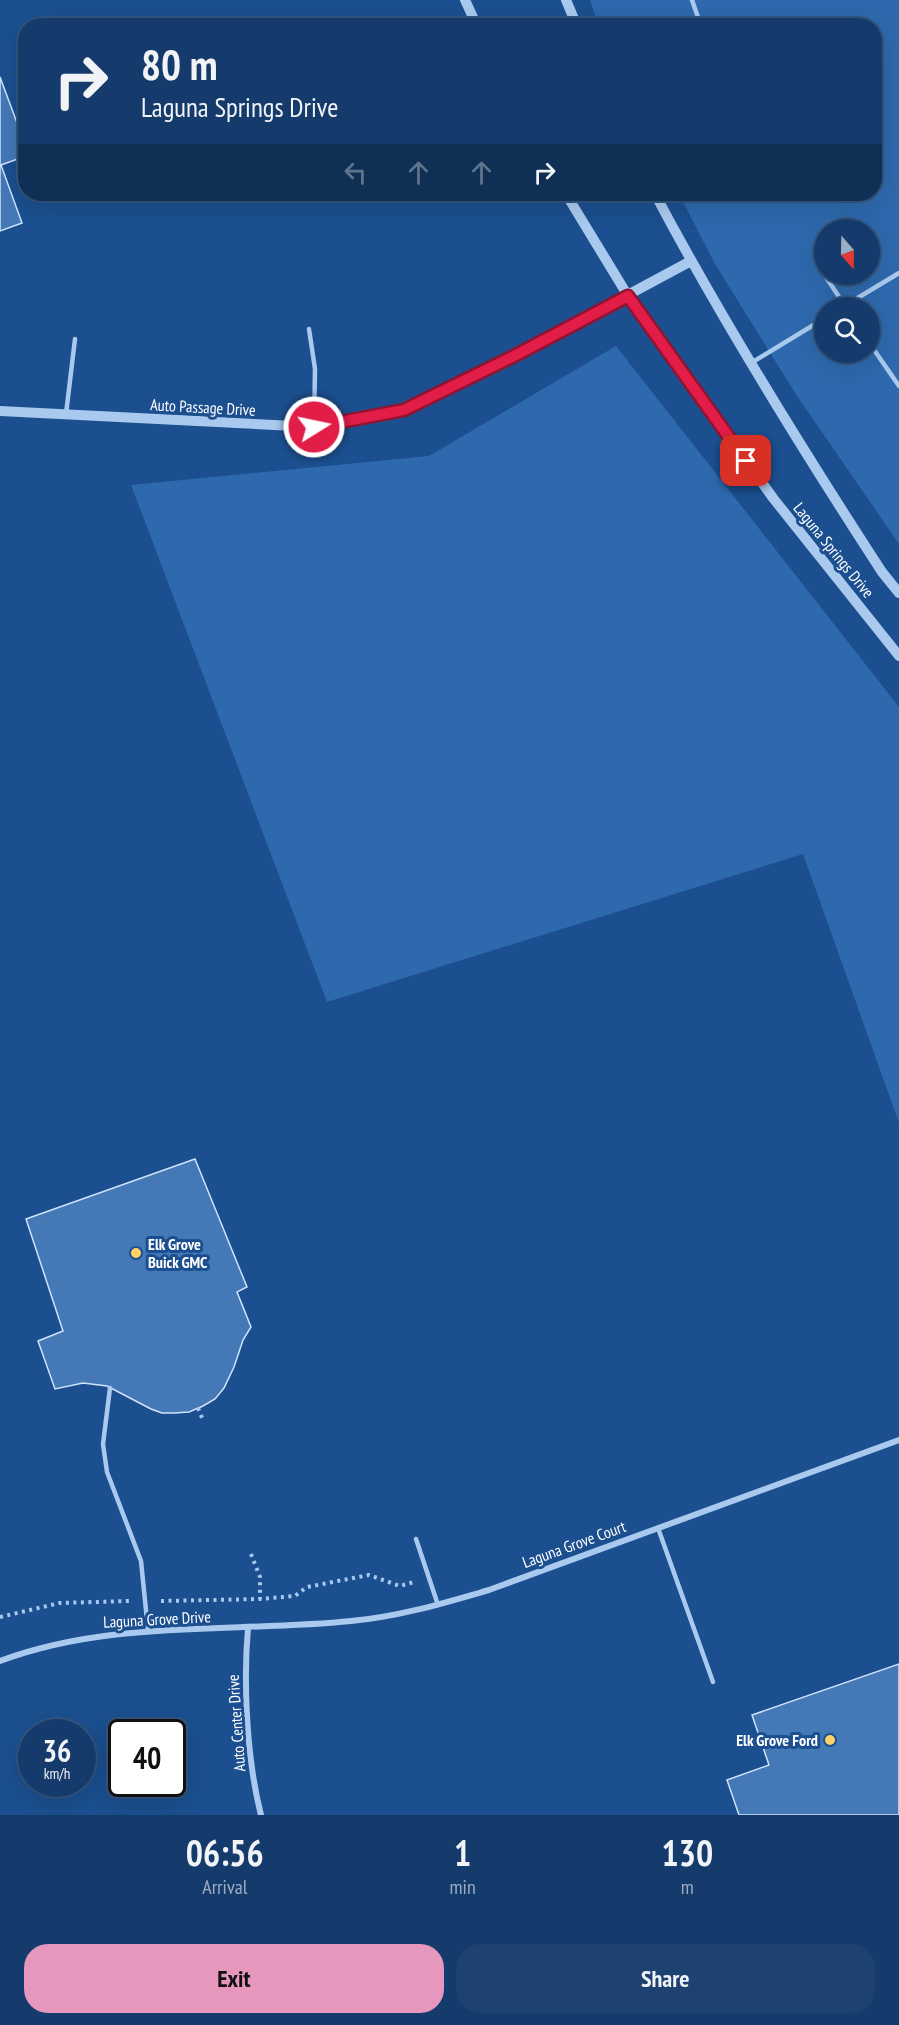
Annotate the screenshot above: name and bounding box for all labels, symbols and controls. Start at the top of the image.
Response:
text: 80 m [141,37,218,92]
icon: right [42,42,120,120]
text: Laguna Springs Drive [141,90,338,124]
icon: left [339,156,372,189]
icon: ahead [402,156,435,189]
icon: ahead [465,156,498,189]
icon: right [528,156,561,189]
north arrow [814,219,880,285]
map controls [814,219,880,363]
button: search [814,297,880,363]
street label: Auto Passage Drive [150,394,256,420]
position arrow [282,395,346,459]
pin [720,435,771,486]
icon: arrive [729,444,762,477]
street label: Laguna Springs Drive [789,498,879,602]
place label: Elk Grove Buick GMC [148,1234,208,1272]
marker: Elk Grove Buick GMC [129,1246,143,1260]
street label: Laguna Grove Court [520,1516,629,1572]
street label: Laguna Grove Drive [103,1606,211,1632]
street label: Auto Center Drive [223,1674,249,1772]
speed limit sign: 40 [108,1719,186,1797]
place label: Elk Grove Ford [736,1730,818,1750]
text: 36 [43,1731,71,1770]
marker: Elk Grove Ford [823,1733,837,1747]
text: km/h [44,1764,70,1783]
text: 06:56 [186,1829,264,1876]
text: 1 [454,1829,471,1876]
text: 130 [662,1829,713,1876]
text: Arrival [202,1874,247,1900]
text: min [450,1874,476,1900]
text: m [681,1874,694,1900]
button: Exit [24,1944,444,2013]
button: Share [456,1944,875,2013]

